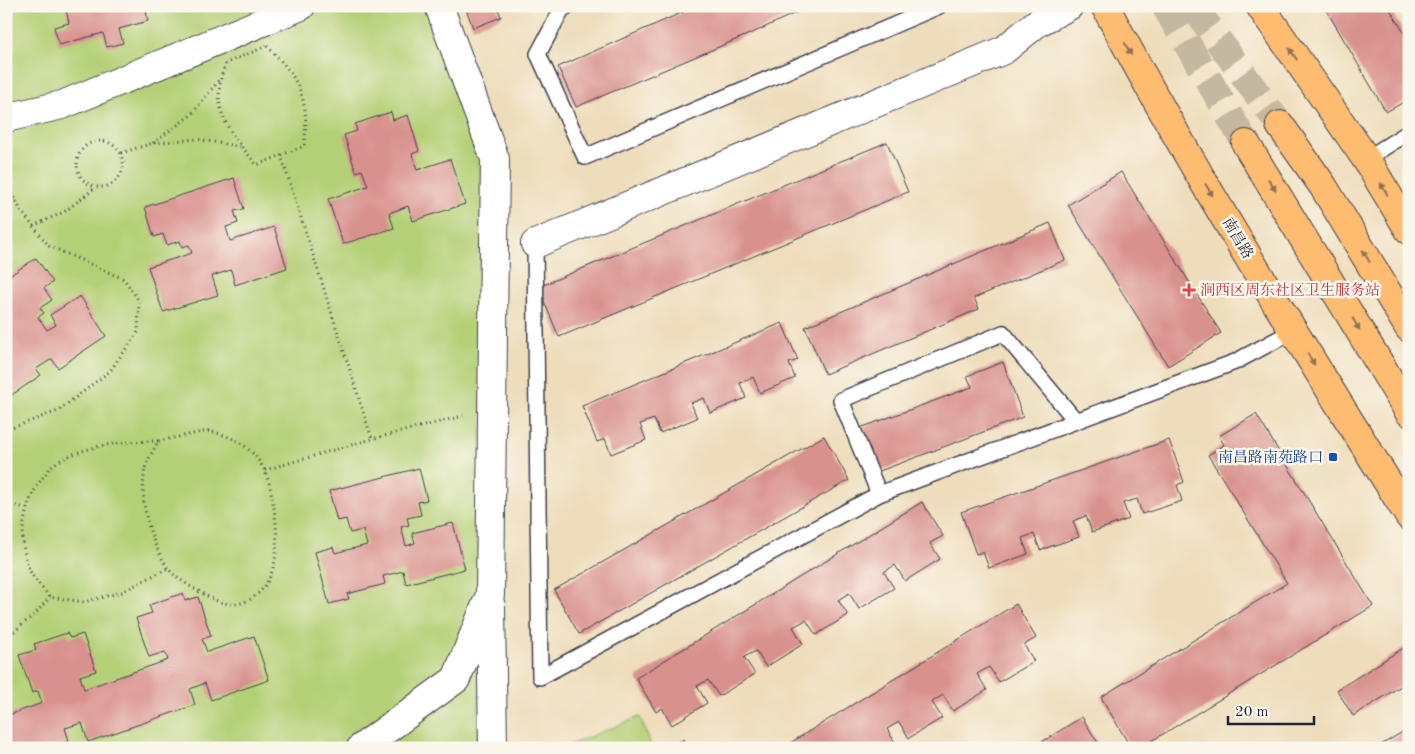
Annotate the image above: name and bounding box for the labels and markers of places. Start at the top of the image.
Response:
place label: 涧西区周东社区卫生服务站 [1200,282,1380,299]
marker: 涧西区周东社区卫生服务站 [1182,283,1196,297]
place label: 南昌路南苑路口 [1218,449,1323,466]
marker: 南昌路南苑路口 [1327,451,1339,463]

